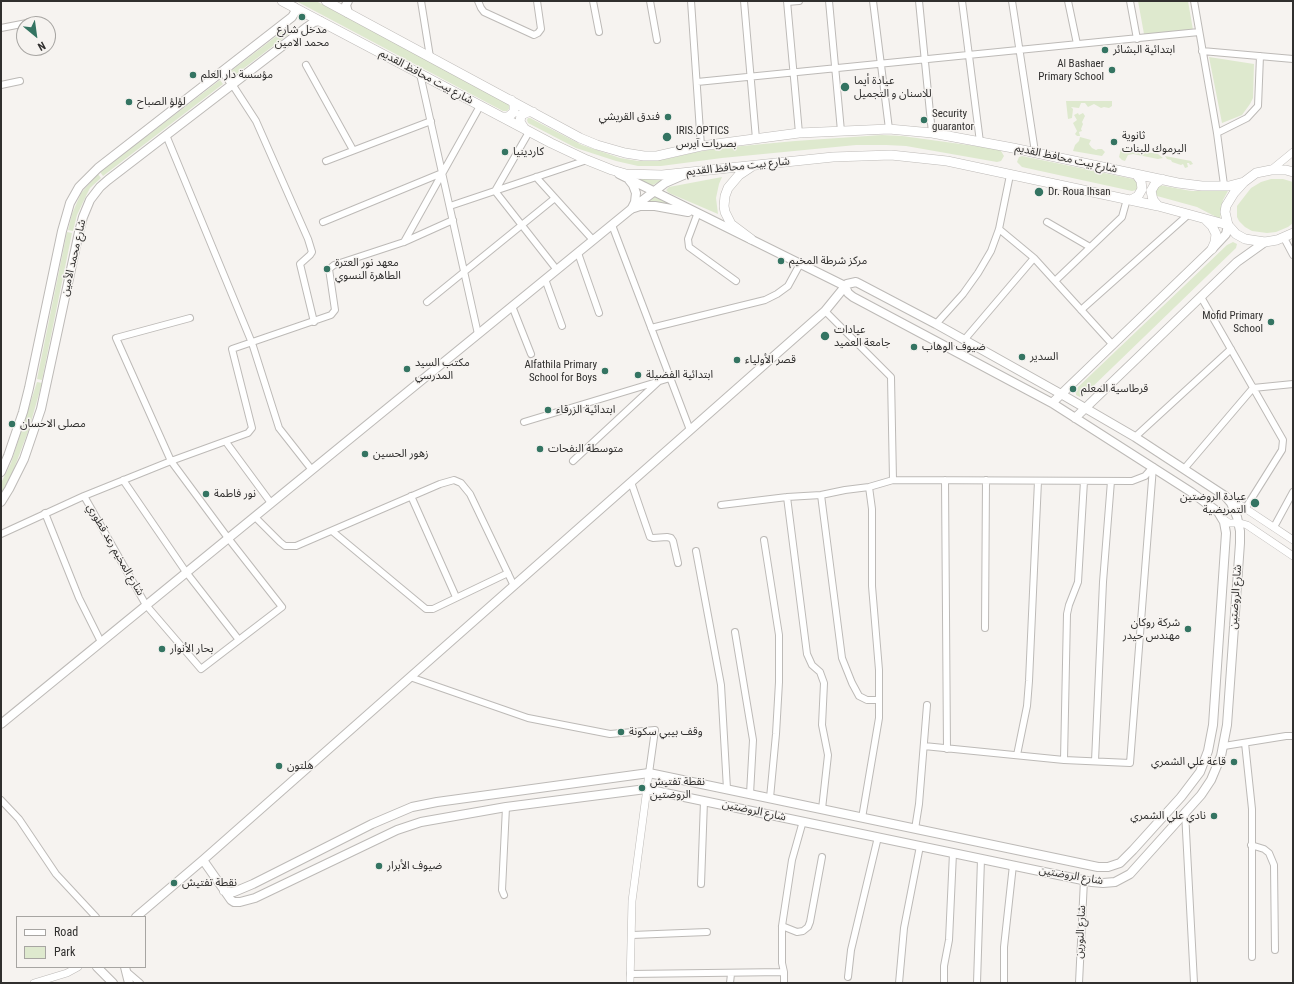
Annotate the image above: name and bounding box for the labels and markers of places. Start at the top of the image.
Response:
marker: مدخل شارع محمد الامين [297,12,307,22]
place label: مدخل شارع محمد الامين [275,23,329,49]
place label: ابتدائية البشائر [1113,43,1175,57]
marker: ابتدائية البشائر [1100,45,1110,55]
place label: Al Bashaer Primary School [1038,57,1104,83]
marker: Al Bashaer Primary School [1107,65,1117,75]
place label: مؤسسة دار العلم [201,68,273,82]
marker: مؤسسة دار العلم [188,70,198,80]
place label: عيادة أيما للاسنان و التجميل [854,74,932,100]
marker: عيادة أيما للاسنان و التجميل [839,81,851,93]
place label: لؤلؤ الصباح [137,95,186,109]
marker: لؤلؤ الصباح [124,97,134,107]
place label: Security guarantor [932,107,974,133]
place label: فندق القريشي [599,110,660,124]
marker: فندق القريشي [663,112,673,122]
marker: Security guarantor [919,115,929,125]
place label: IRIS.OPTICS بصريات آيرس [676,124,737,150]
place label: ثانوية اليرموك للبنات [1122,129,1187,155]
marker: IRIS.OPTICS بصريات آيرس [661,131,673,143]
marker: ثانوية اليرموك للبنات [1109,137,1119,147]
place label: كاردينيا [513,145,544,159]
marker: كاردينيا [500,147,510,157]
place label: Dr. Roua Ihsan [1048,185,1111,199]
marker: Dr. Roua Ihsan [1033,186,1045,198]
place label: مركز شرطة المخيم [789,254,867,268]
place label: معهد نور العترة الطاهرة النسوي [335,256,401,282]
marker: مركز شرطة المخيم [776,256,786,266]
marker: معهد نور العترة الطاهرة النسوي [322,264,332,274]
place label: Mofid Primary School [1202,309,1263,335]
marker: Mofid Primary School [1266,317,1276,327]
place label: عيادات جامعة العميد [834,323,891,349]
marker: عيادات جامعة العميد [819,330,831,342]
place label: ضيوف الوهاب [922,340,986,354]
marker: ضيوف الوهاب [909,342,919,352]
place label: السدير [1030,350,1058,364]
marker: السدير [1017,352,1027,362]
place label: قصر الأولياء [745,353,796,367]
marker: قصر الأولياء [732,355,742,365]
place label: مكتب السيد المدرسي [415,356,470,382]
place label: Alfathila Primary School for Boys [524,358,597,384]
marker: مكتب السيد المدرسي [402,364,412,374]
marker: Alfathila Primary School for Boys [600,366,610,376]
place label: ابتدائية الفضيلة [646,368,713,382]
marker: ابتدائية الفضيلة [633,370,643,380]
place label: قرطاسية المعلم [1081,382,1148,396]
marker: قرطاسية المعلم [1068,384,1078,394]
place label: ابتدائية الزرقاء [556,403,615,417]
marker: ابتدائية الزرقاء [543,405,553,415]
place label: مصلى الاحسان [20,417,86,431]
marker: مصلى الاحسان [7,419,17,429]
place label: متوسطة النفحات [548,442,623,456]
marker: متوسطة النفحات [535,444,545,454]
place label: زهور الحسين [373,447,429,461]
marker: زهور الحسين [360,449,370,459]
place label: نور فاطمة [214,487,256,501]
marker: نور فاطمة [201,489,211,499]
place label: عيادة الروضتين التمريضية [1180,490,1246,516]
marker: عيادة الروضتين التمريضية [1249,497,1261,509]
place label: شركة روكان مهندس حيدر [1123,616,1180,642]
marker: شركة روكان مهندس حيدر [1183,624,1193,634]
place label: بحار الأنوار [170,642,214,656]
marker: بحار الأنوار [157,644,167,654]
place label: وقف بيبي سكونة [629,725,703,739]
marker: وقف بيبي سكونة [616,727,626,737]
place label: قاعة علي الشمري [1151,755,1226,769]
marker: قاعة علي الشمري [1229,757,1239,767]
place label: هلتون [287,759,313,773]
marker: هلتون [274,761,284,771]
place label: نقطة تفتيش الروضتين [650,775,705,801]
marker: نقطة تفتيش الروضتين [637,783,647,793]
place label: نادي علي الشمري [1130,809,1206,823]
marker: نادي علي الشمري [1209,811,1219,821]
place label: ضيوف الأبرار [387,859,442,873]
marker: ضيوف الأبرار [374,861,384,871]
place label: نقطة تفتيش [182,876,237,890]
marker: نقطة تفتيش [169,878,179,888]

